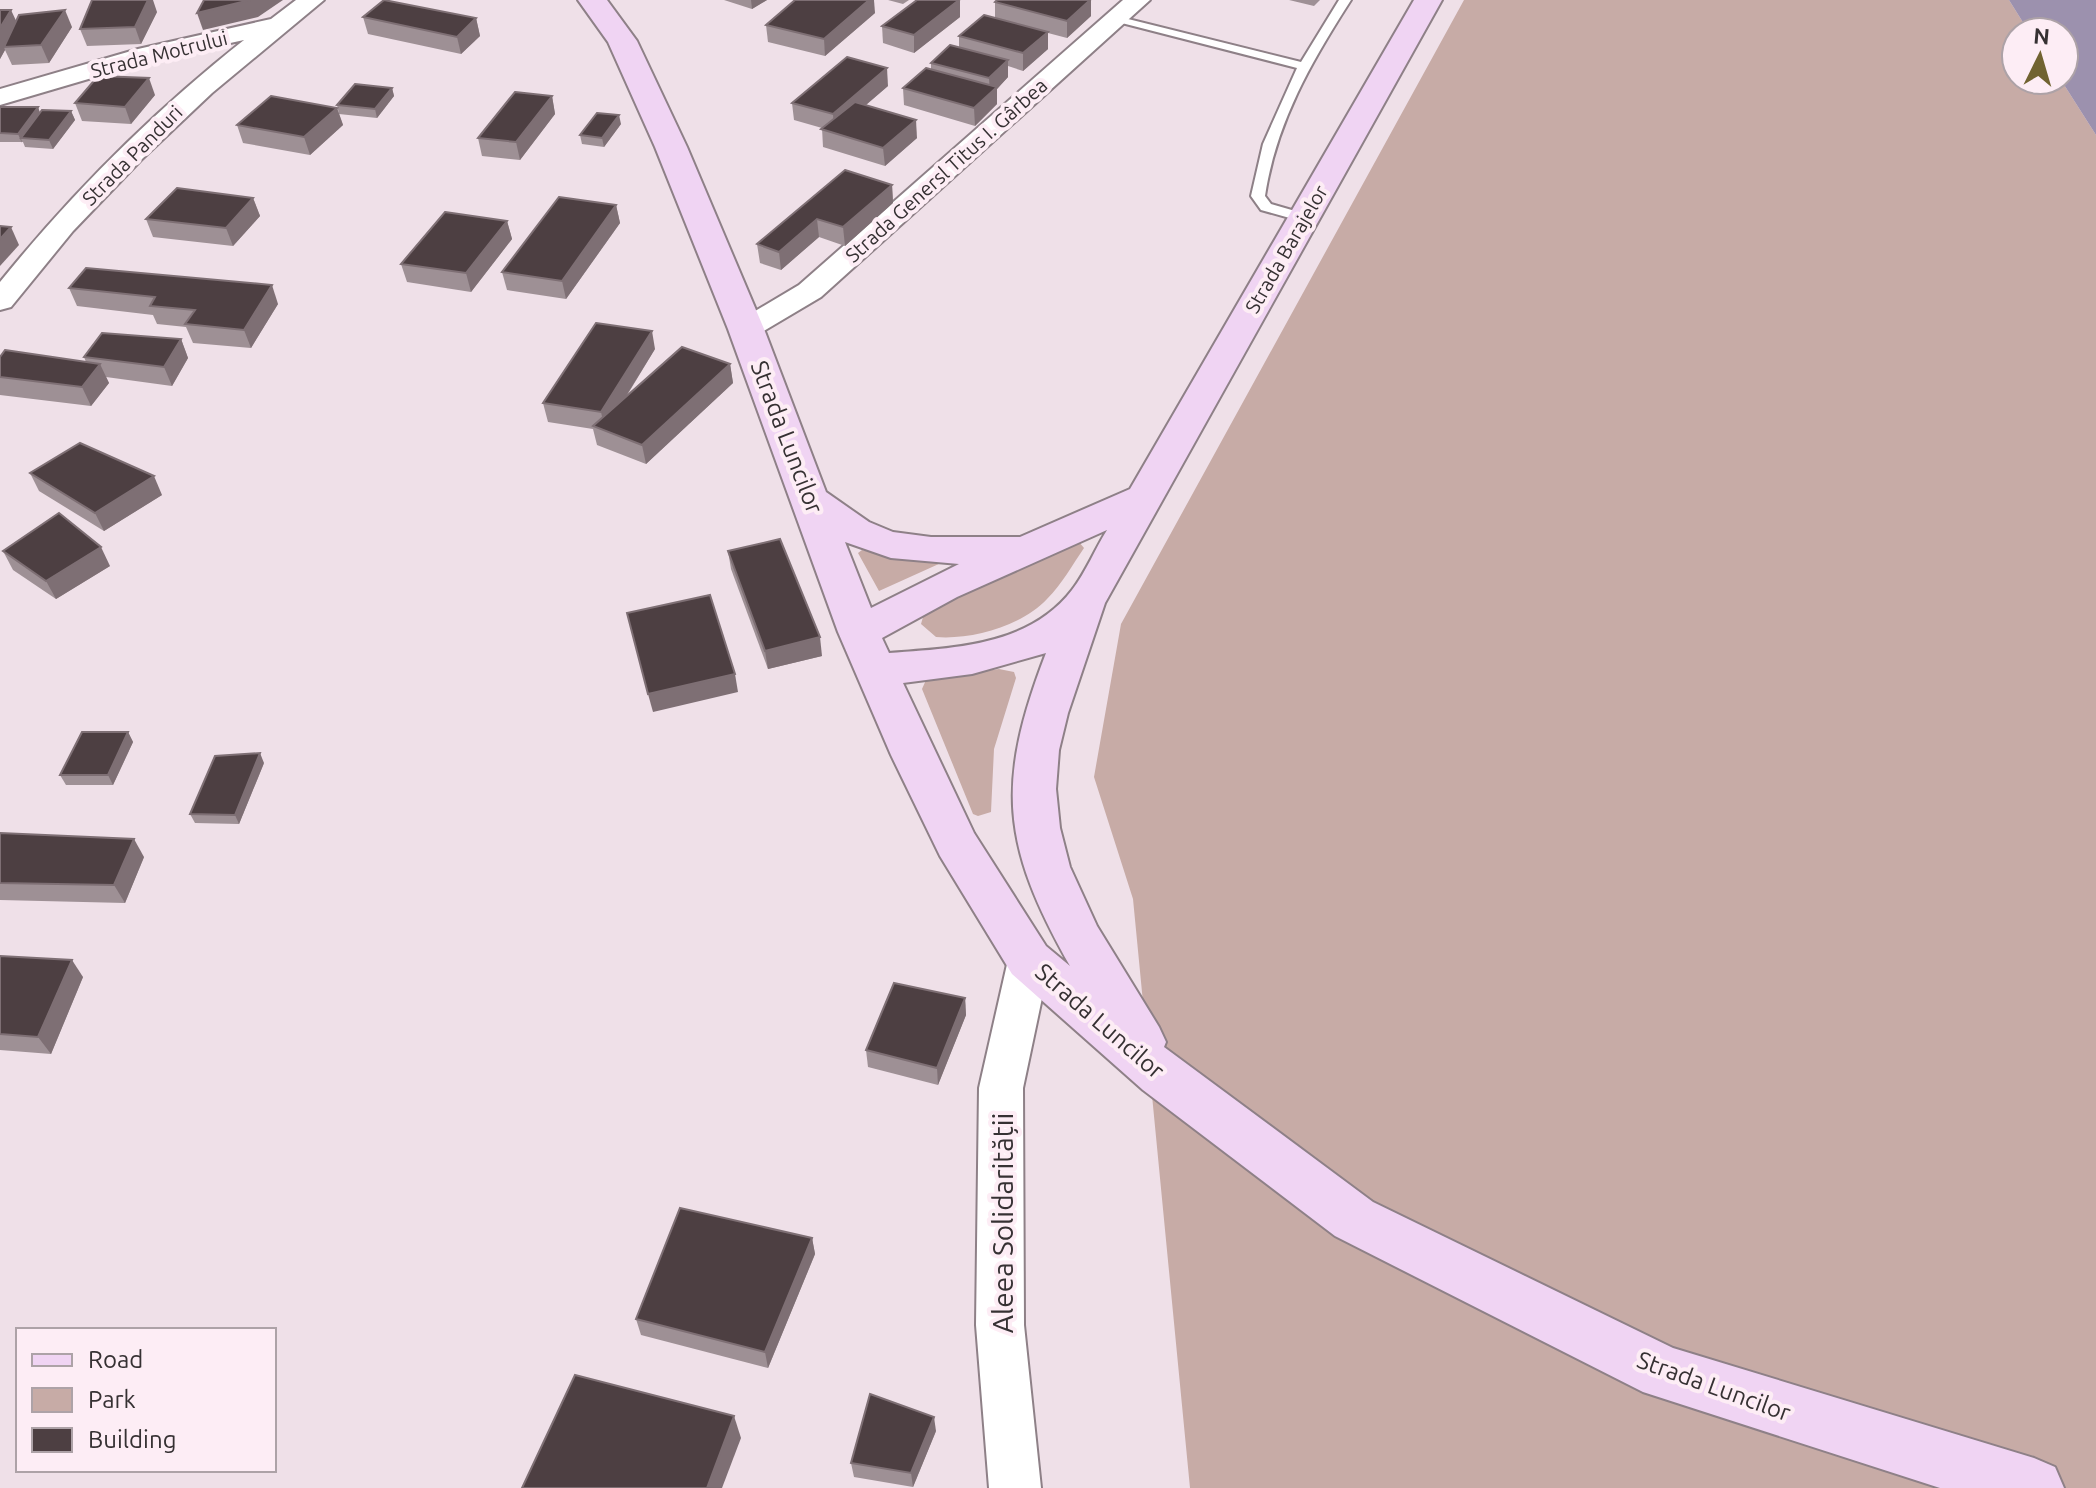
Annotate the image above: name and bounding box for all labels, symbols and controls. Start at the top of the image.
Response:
north arrow [2000,16,2080,96]
text: N [2033,22,2051,49]
street label: Strada Motrului [88,26,230,82]
street label: Strada Genersl Titus I. Gârbea [840,73,1052,267]
street label: Strada Panduri [77,100,187,210]
street label: Strada Barajelor [1240,181,1332,317]
street label: Strada Luncilor [745,357,829,517]
street label: Strada Luncilor [1030,958,1170,1084]
street label: Aleea Solidarității [987,1113,1018,1333]
legend [16,1328,276,1472]
text: Road [88,1346,143,1373]
street label: Strada Luncilor [1634,1346,1794,1426]
text: Park [88,1386,136,1413]
text: Building [88,1426,176,1453]

